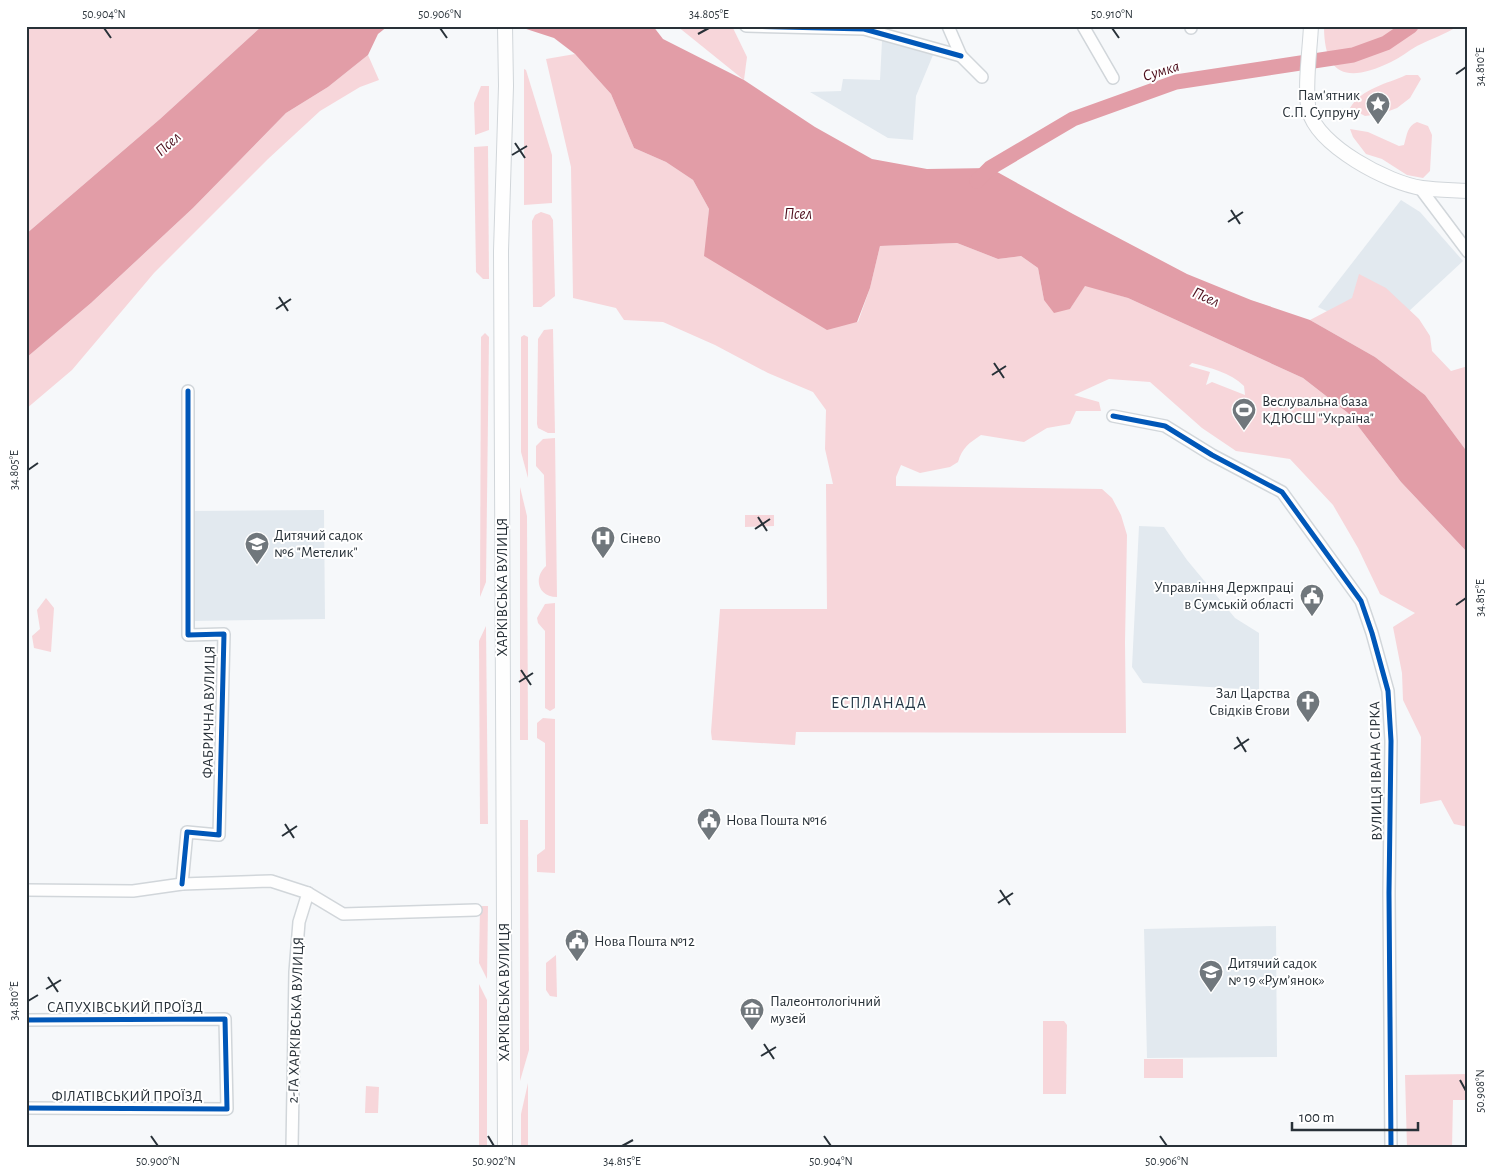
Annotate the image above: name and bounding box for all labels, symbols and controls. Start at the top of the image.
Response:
text: 50.904°N [82,8,126,20]
text: 50.906°N [418,8,462,20]
text: 34.805°E [689,8,729,20]
text: 50.910°N [1091,8,1133,20]
text: 34.810°E [1474,47,1486,86]
water label: Сумка [1141,58,1181,84]
place label: Пам'ятник С.П. Супруну [1282,88,1361,120]
place icon: Пам'ятник С.П. Супруну [1365,91,1391,125]
water label: Псел [152,129,184,159]
water label: Псел [784,206,812,222]
water label: Псел [1190,284,1222,310]
place label: Веслувальна база КДЮСШ "Україна" [1262,394,1374,426]
sports icon: Веслувальна база КДЮСШ "Україна" [1231,397,1257,431]
text: 34.805°E [8,450,20,490]
street label: ХАРКІВСЬКА ВУЛИЦЯ [495,518,510,656]
hospital icon: Сінево [590,525,616,559]
place label: Дитячий садок №6 "Метелик" [274,528,363,560]
school or university icon: Дитячий садок №6 "Метелик" [244,531,270,565]
place label: Сінево [620,531,661,546]
text: 34.815°E [1474,579,1486,617]
place label: Управління Держпраці в Сумській області [1154,580,1294,612]
public building icon: Управління Держпраці в Сумській області [1299,583,1325,617]
street label: ФАБРИЧНА ВУЛИЦЯ [200,645,218,779]
place label: Зал Царства Свідків Єгови [1209,686,1290,718]
church icon: Зал Царства Свідків Єгови [1295,689,1321,723]
district label: ЕСПЛАНАДА [831,695,927,711]
street label: ВУЛИЦЯ ІВАНА СІРКА [1367,701,1385,841]
public building icon: Нова Пошта №16 [696,807,722,841]
place label: Нова Пошта №16 [726,813,827,828]
street label: ХАРКІВСЬКА ВУЛИЦЯ [497,923,512,1061]
public building icon: Нова Пошта №12 [564,928,590,962]
place label: Нова Пошта №12 [594,934,695,949]
street label: 2-ГА ХАРКІВСЬКА ВУЛИЦЯ [286,936,306,1104]
place label: Дитячий садок № 19 «Рум’янок» [1228,956,1325,988]
school or university icon: Дитячий садок № 19 «Рум’янок» [1198,959,1224,993]
text: 34.810°E [8,981,20,1020]
place label: Палеонтологічний музей [770,994,881,1026]
museum icon: Палеонтологічний музей [739,997,765,1031]
street label: САПУХІВСЬКИЙ ПРОЇЗД [47,999,203,1015]
text: 50.908°N [1474,1069,1486,1113]
street label: ФІЛАТІВСЬКИЙ ПРОЇЗД [51,1088,203,1104]
scale bar [1292,1099,1418,1131]
text: 100 m [1299,1110,1334,1125]
text: 50.900°N [136,1155,180,1167]
text: 50.902°N [472,1155,516,1167]
text: 34.815°E [603,1155,641,1167]
text: 50.904°N [809,1155,853,1167]
text: 50.906°N [1145,1155,1189,1167]

